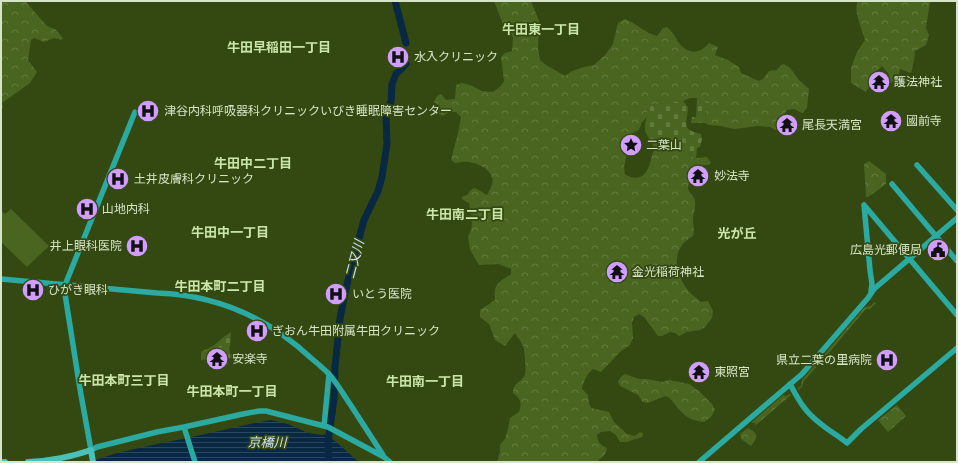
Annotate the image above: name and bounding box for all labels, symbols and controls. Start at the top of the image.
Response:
district label: 牛田東一丁目 [502,22,580,37]
district label: 牛田早稲田一丁目 [227,40,331,55]
hospital icon: 水入クリニック [385,44,411,70]
place label: 水入クリニック [414,50,498,64]
temple icon: 護法神社 [866,69,892,95]
place label: 護法神社 [894,75,942,89]
hospital icon: 津谷内科呼吸器科クリニックいびき睡眠障害センター [135,98,161,124]
place label: 津谷内科呼吸器科クリニックいびき睡眠障害センター [164,104,452,118]
temple icon: 國前寺 [878,108,904,134]
temple icon: 尾長天満宮 [774,112,800,138]
place label: 國前寺 [906,114,942,128]
place label: 尾長天満宮 [802,118,862,132]
place icon: 二葉山 [618,132,644,158]
place label: 二葉山 [646,138,682,152]
district label: 牛田中二丁目 [214,156,292,171]
temple icon: 妙法寺 [685,163,711,189]
hospital icon: 土井皮膚科クリニック [105,166,131,192]
place label: 妙法寺 [714,169,750,183]
place label: 土井皮膚科クリニック [134,172,254,186]
hospital icon: 山地内科 [74,196,100,222]
place label: 山地内科 [102,202,150,216]
district label: 牛田南二丁目 [426,207,504,222]
district label: 牛田中一丁目 [191,225,269,240]
district label: 光が丘 [717,226,757,241]
hospital icon: 井上眼科医院 [124,233,150,259]
water label: 二又川 [342,236,367,280]
public building icon: 広島光郵便局 [925,237,951,263]
place label: 井上眼科医院 [50,239,122,253]
place label: 広島光郵便局 [850,243,922,257]
temple icon: 金光稲荷神社 [604,259,630,285]
place label: 金光稲荷神社 [632,265,704,279]
hospital icon: ひがき眼科 [20,277,46,303]
district label: 牛田本町二丁目 [174,279,266,294]
hospital icon: いとう医院 [323,281,349,307]
place label: ひがき眼科 [48,283,108,297]
place label: いとう医院 [352,287,412,301]
hospital icon: ぎおん牛田附属牛田クリニック [244,318,270,344]
place label: ぎおん牛田附属牛田クリニック [272,324,440,338]
temple icon: 安楽寺 [204,346,230,372]
hospital icon: 県立二葉の里病院 [874,347,900,373]
place label: 安楽寺 [232,352,268,366]
place label: 県立二葉の里病院 [776,353,872,367]
temple icon: 東照宮 [686,359,712,385]
place label: 東照宮 [714,365,750,379]
district label: 牛田本町三丁目 [78,373,170,388]
district label: 牛田南一丁目 [386,374,464,389]
district label: 牛田本町一丁目 [186,384,278,399]
water label: 京橋川 [247,435,288,450]

